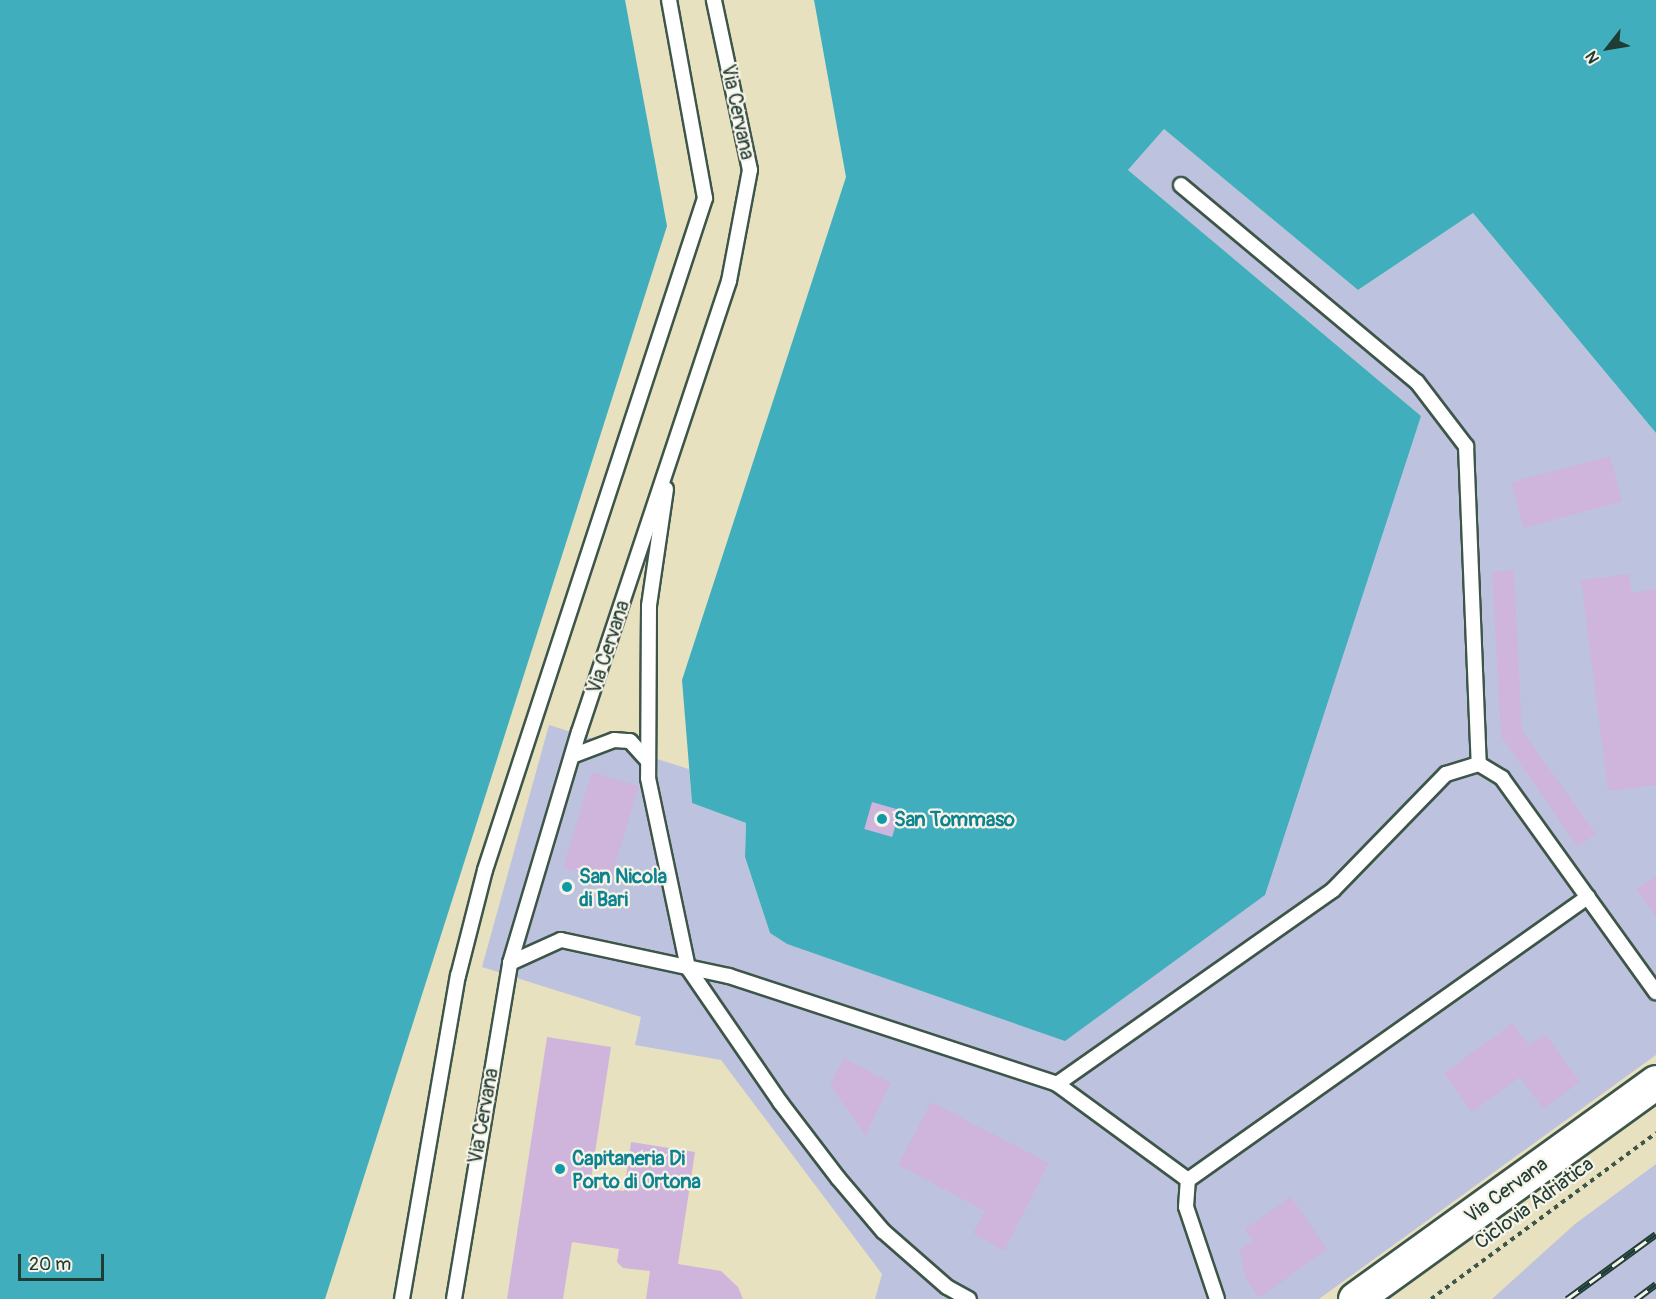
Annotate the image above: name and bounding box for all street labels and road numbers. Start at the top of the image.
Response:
street label: Via Cervana [716,62,760,162]
street label: Via Cervana [582,597,634,697]
street label: Via Cervana [463,1066,503,1166]
street label: Via Cervana [1460,1152,1552,1228]
street label: Ciclovia Adriatica [1470,1152,1598,1254]

